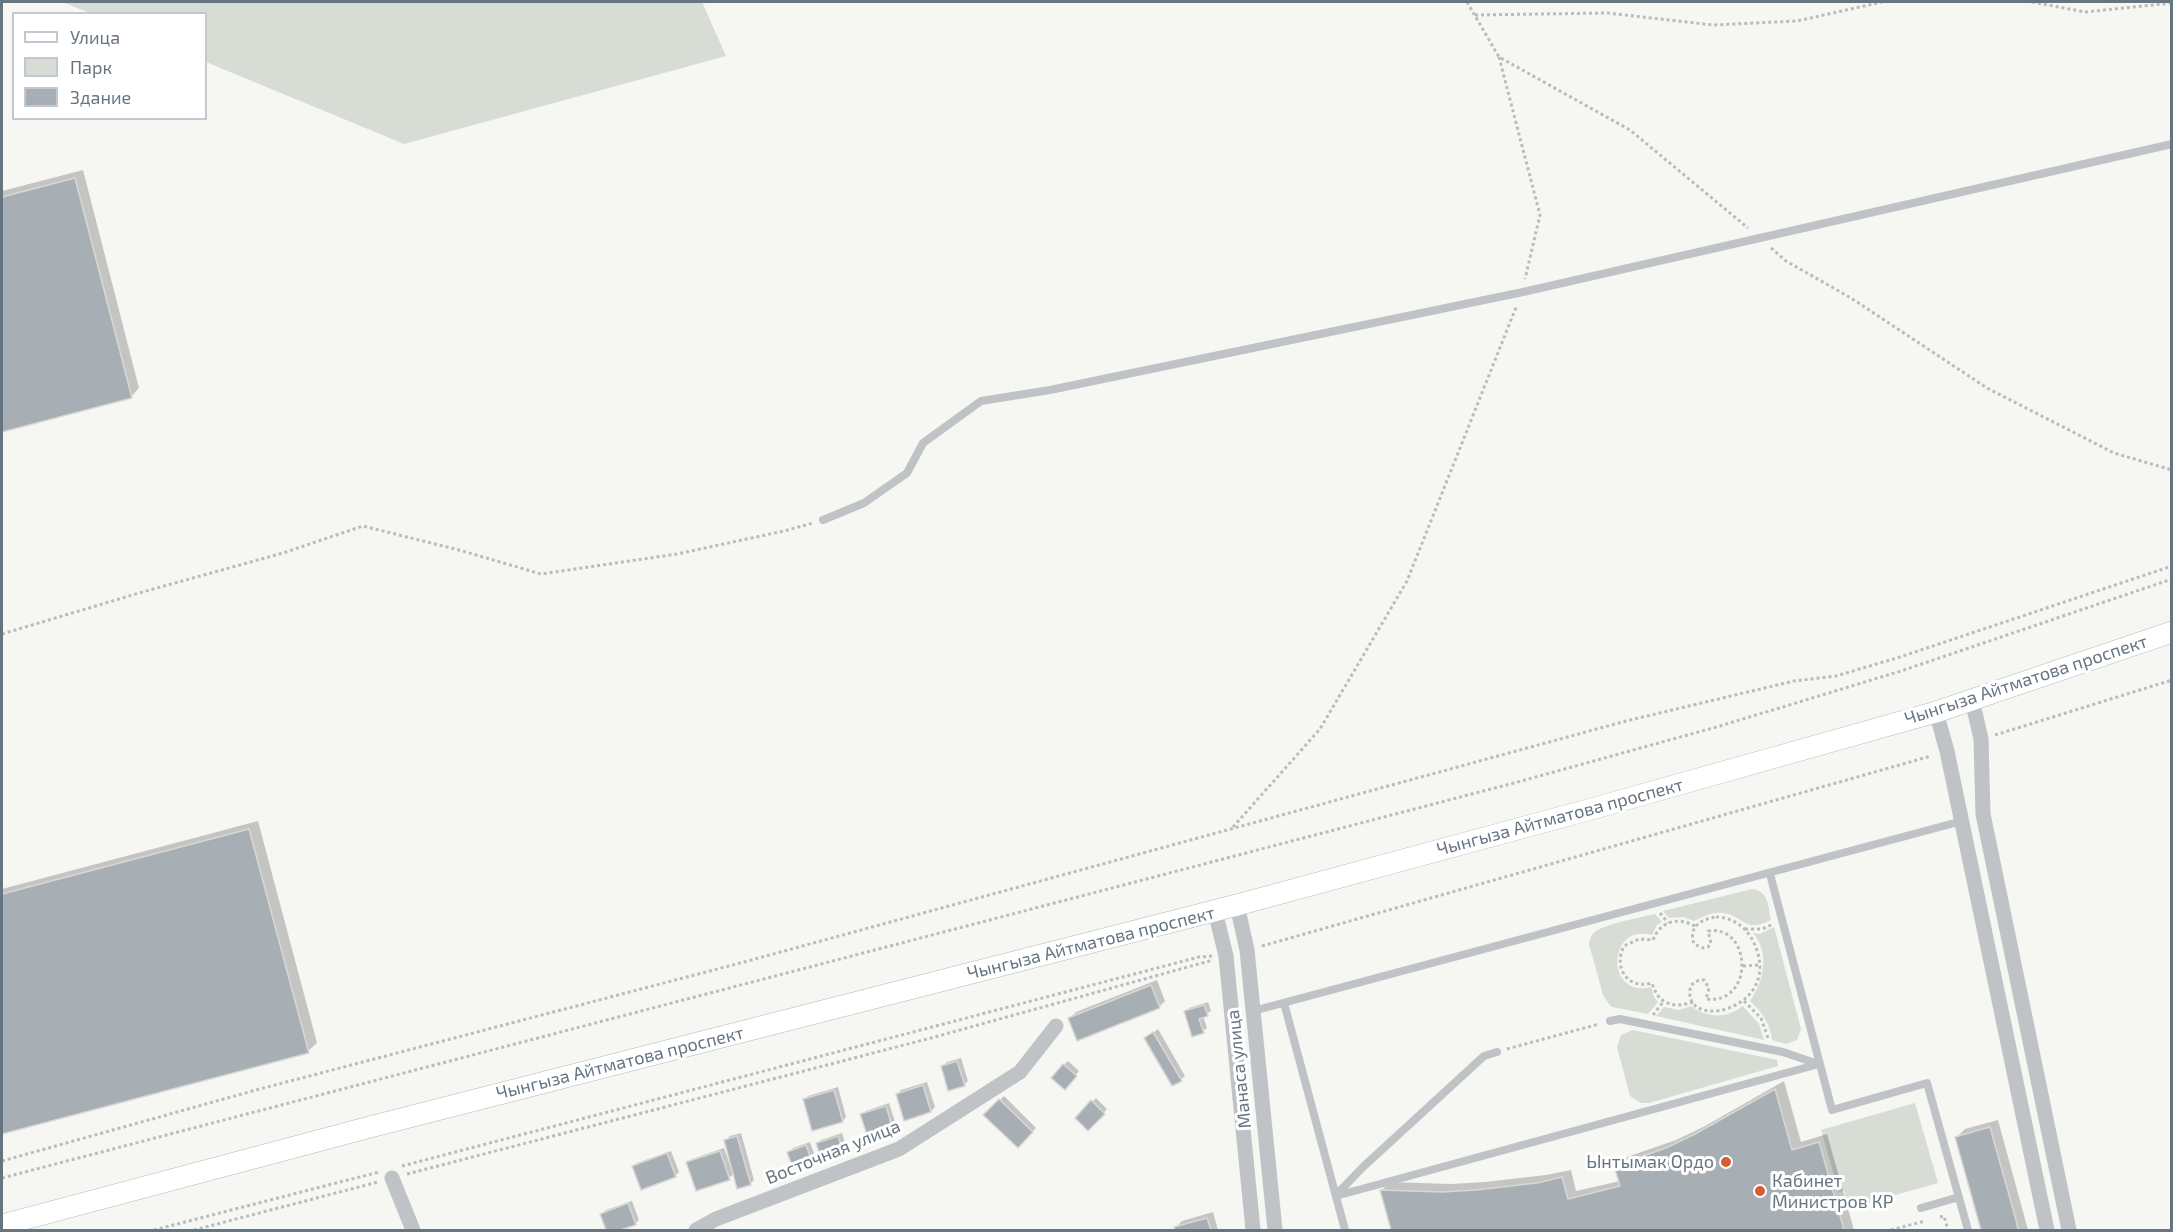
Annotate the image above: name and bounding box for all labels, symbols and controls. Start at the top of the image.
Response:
legend [12,12,207,120]
text: Улица [70,26,120,48]
text: Парк [70,56,112,78]
text: Здание [70,86,131,108]
street label: Чынгыза Айтматова проспект [1902,630,2150,730]
street label: Чынгыза Айтматова проспект [1434,774,1686,860]
street label: Чынгыза Айтматова проспект [965,902,1217,984]
street label: Манаса улица [1222,1009,1256,1129]
street label: Чынгыза Айтматова проспект [494,1022,746,1104]
street label: Восточная улица [763,1115,903,1189]
place label: Ынтымак Ордо [1586,1151,1714,1173]
marker: Ынтымак Ордо [1719,1155,1733,1169]
place label: Кабинет Министров КР [1772,1170,1893,1212]
marker: Кабинет Министров КР [1753,1184,1767,1198]

